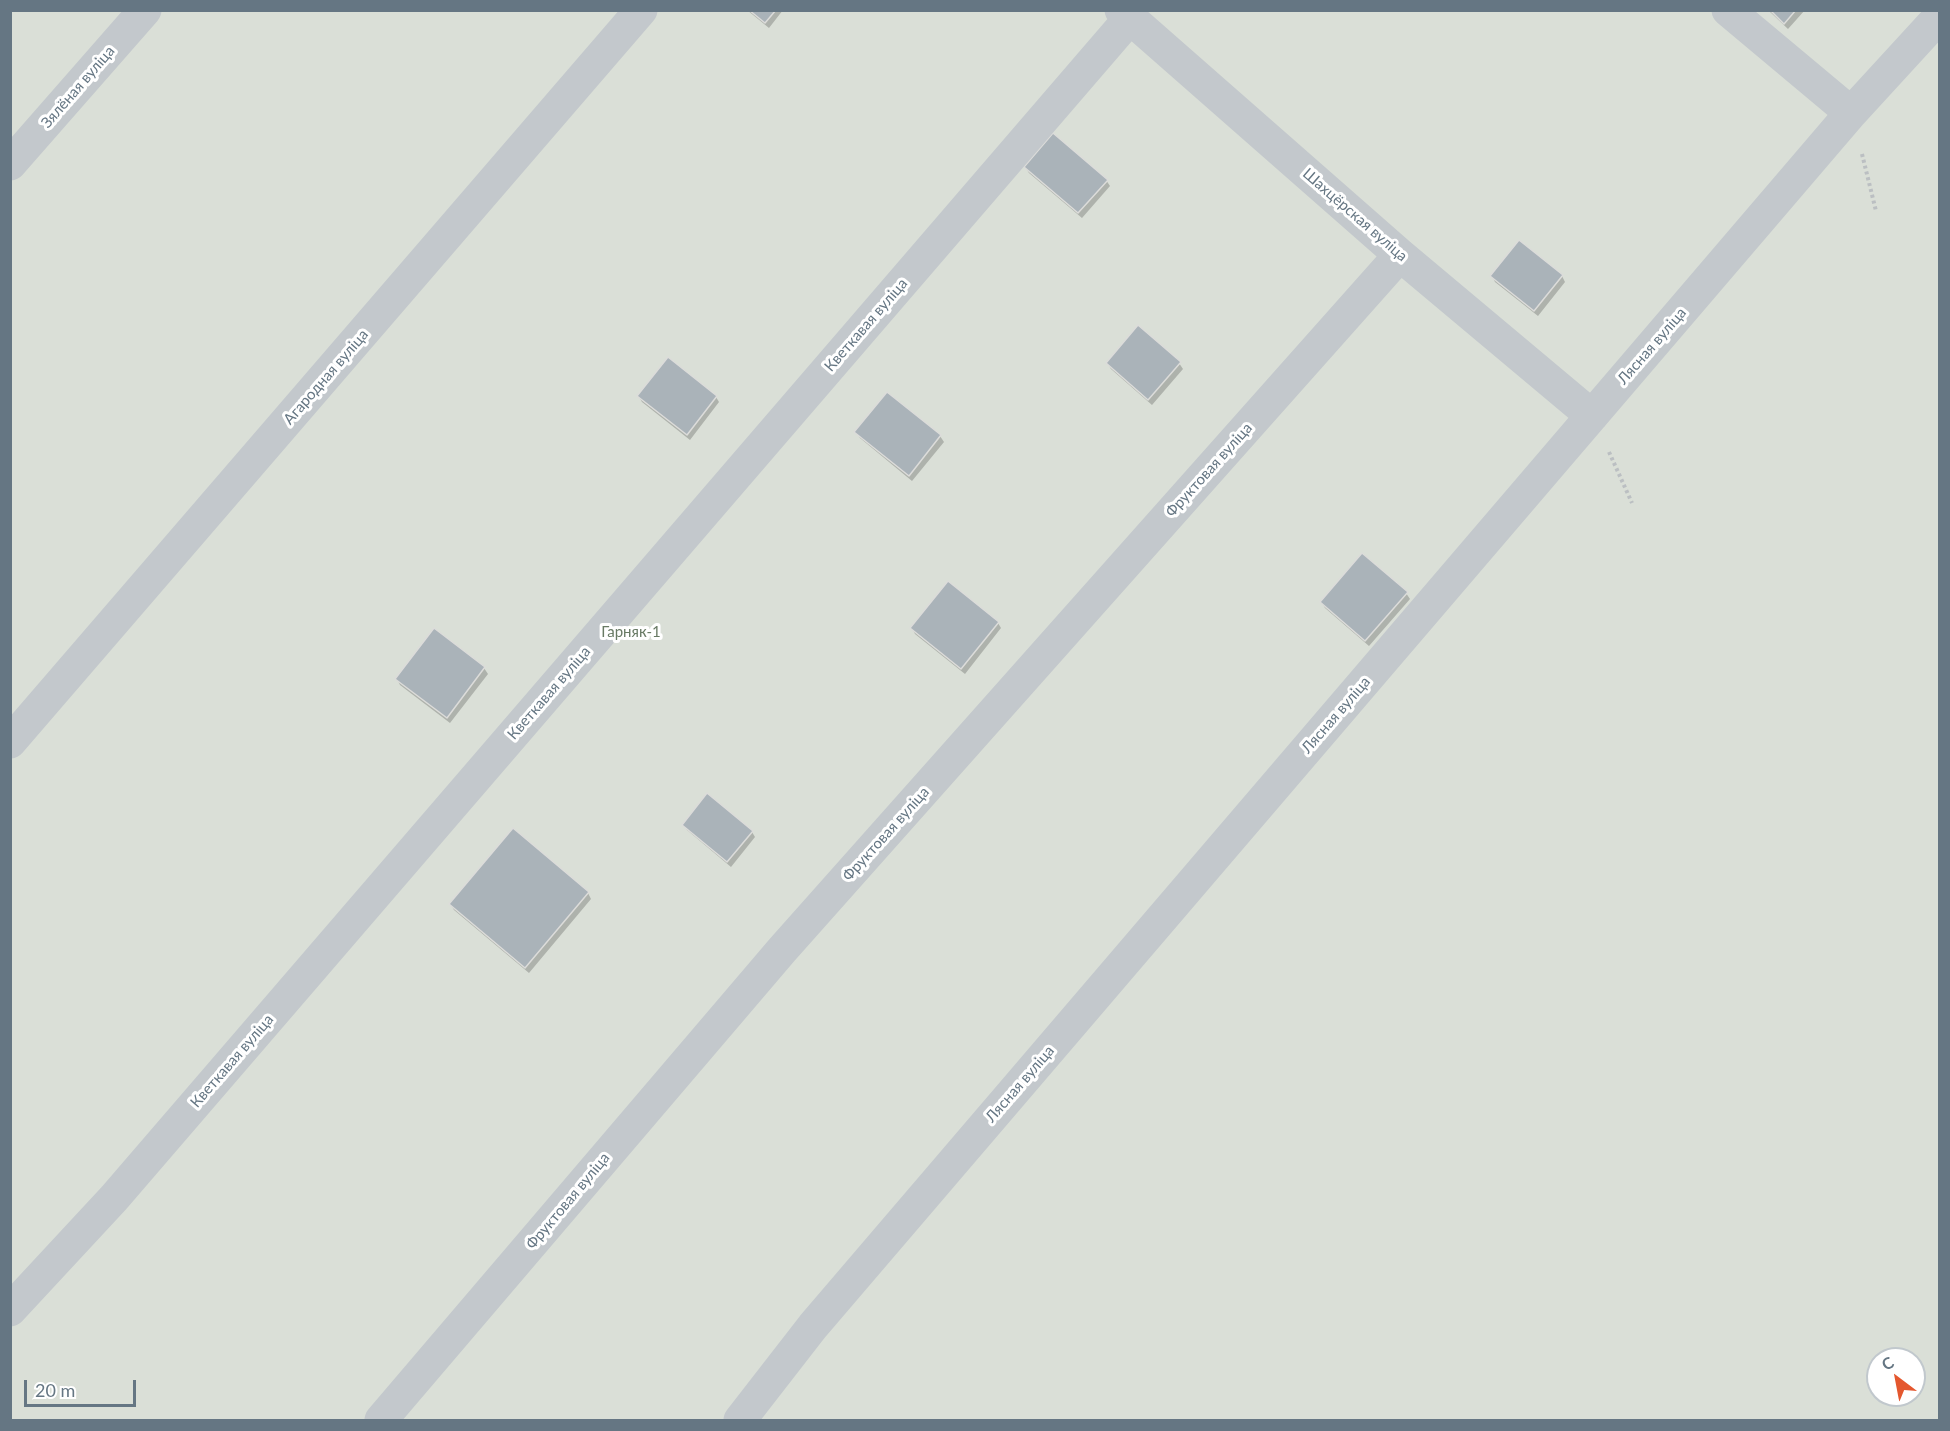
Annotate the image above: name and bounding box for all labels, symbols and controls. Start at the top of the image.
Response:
street label: Зялёная вуліца [38,42,118,132]
street label: Шахцёрская вуліца [1299,165,1411,265]
street label: Кветкавая вуліца [821,275,911,375]
street label: Лясная вуліца [1614,304,1690,388]
street label: Агародная вуліца [280,326,372,428]
street label: Фруктовая вуліца [1162,419,1256,521]
park label: Гарняк-1 [601,623,661,641]
street label: Кветкавая вуліца [504,643,594,743]
street label: Лясная вуліца [1298,673,1374,757]
street label: Фруктовая вуліца [839,783,933,885]
street label: Кветкавая вуліца [187,1011,277,1111]
street label: Лясная вуліца [982,1042,1058,1126]
street label: Фруктовая вуліца [522,1149,614,1253]
north arrow [1866,1347,1926,1407]
text: С [1878,1352,1897,1374]
scale bar [27,1368,140,1406]
text: 20 m [35,1379,75,1401]

